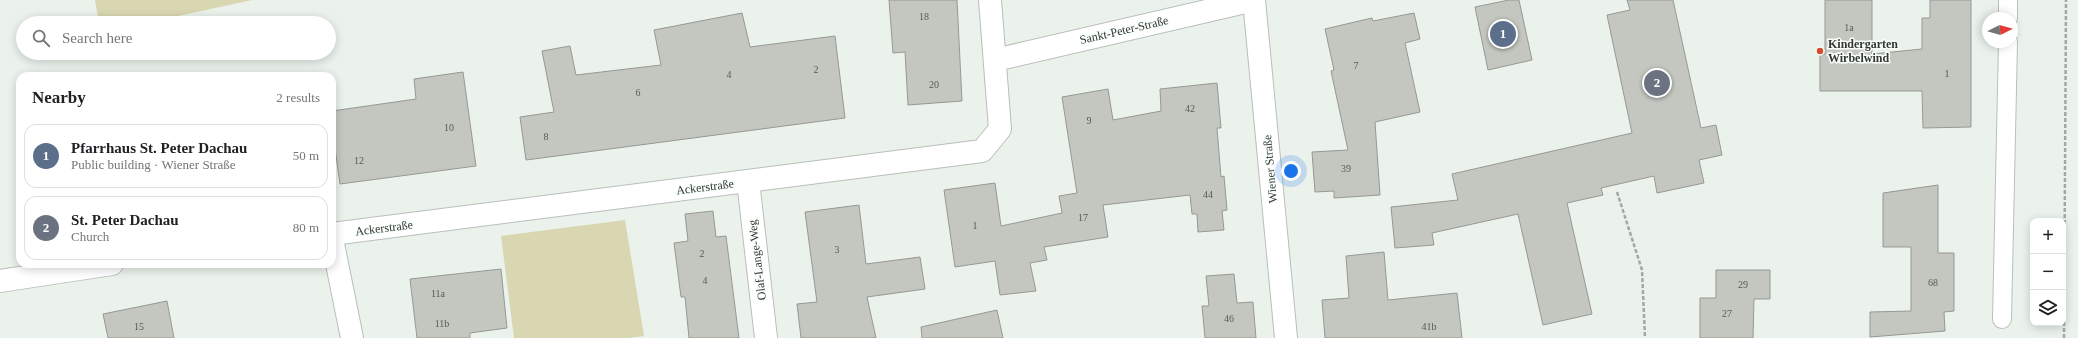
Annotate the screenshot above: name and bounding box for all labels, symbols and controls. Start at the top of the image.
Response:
house number: 18 [919,11,929,22]
north arrow [1982,12,2018,48]
street label: Sankt-Peter-Straße [1078,13,1170,47]
search box [16,16,336,60]
pin: 1 [1490,19,1516,49]
house number: 1a [1844,22,1854,33]
icon: search [30,27,52,49]
text: Search here [62,30,132,46]
place label: Kindergarten Wirbelwind [1828,37,1898,65]
marker: Kindergarten Wirbelwind [1815,46,1825,56]
house number: 7 [1354,60,1359,71]
house number: 2 [814,64,819,75]
pin: 2 [1644,68,1670,98]
house number: 1 [1945,68,1950,79]
house number: 4 [727,69,732,80]
house number: 20 [929,79,939,90]
house number: 6 [636,87,641,98]
text: Nearby [32,88,86,107]
text: 2 results [276,90,320,105]
house number: 42 [1185,103,1195,114]
house number: 9 [1087,115,1092,126]
house number: 10 [444,122,454,133]
house number: 8 [544,131,549,142]
street label: Wiener Straße [1260,134,1280,204]
text: Pfarrhaus St. Peter Dachau [71,140,247,156]
text: 1 [43,148,49,163]
text: 50 m [293,148,319,163]
house number: 12 [354,155,364,166]
text: Public building · Wiener Straße [71,157,236,172]
your location [1281,161,1301,181]
house number: 39 [1341,163,1351,174]
street label: Ackerstraße [675,177,735,197]
house number: 44 [1203,189,1213,200]
text: St. Peter Dachau [71,212,179,228]
house number: 17 [1078,212,1088,223]
street label: Ackerstraße [354,218,414,238]
map controls [2030,218,2066,326]
button: + [2030,218,2066,254]
street label: Olaf-Lange-Weg [745,219,769,301]
text: 2 [43,220,49,235]
text: 80 m [293,220,319,235]
house number: 1 [973,220,978,231]
text: Church [71,229,109,244]
house number: 3 [835,244,840,255]
house number: 2 [700,248,705,259]
button: − [2030,254,2066,290]
house number: 4 [703,275,708,286]
house number: 68 [1928,277,1938,288]
house number: 29 [1738,279,1748,290]
house number: 11a [431,288,446,299]
button: layers [2030,290,2066,326]
house number: 27 [1722,308,1732,319]
house number: 46 [1224,313,1234,324]
house number: 11b [435,318,449,329]
house number: 15 [134,321,144,332]
house number: 41b [1422,321,1437,332]

